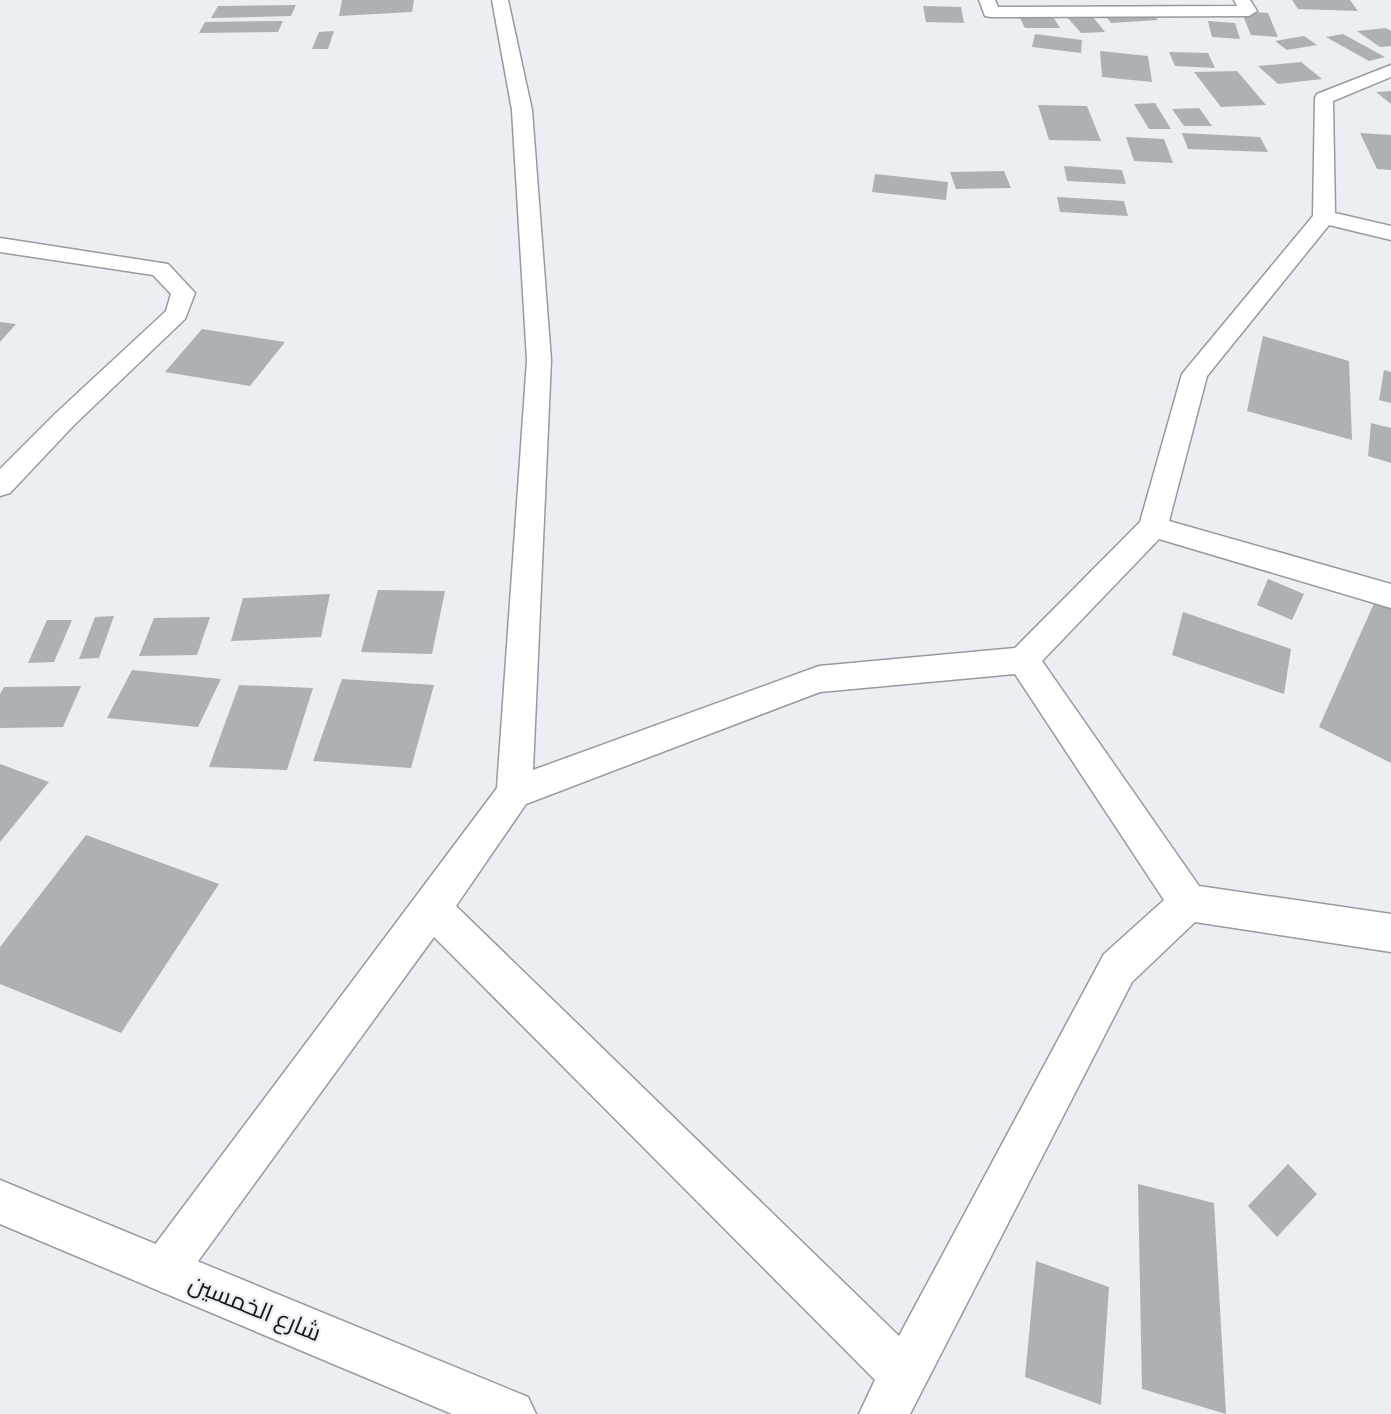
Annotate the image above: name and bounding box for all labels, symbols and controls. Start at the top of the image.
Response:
street label: شارع الخمسين [184,1266,326,1349]

